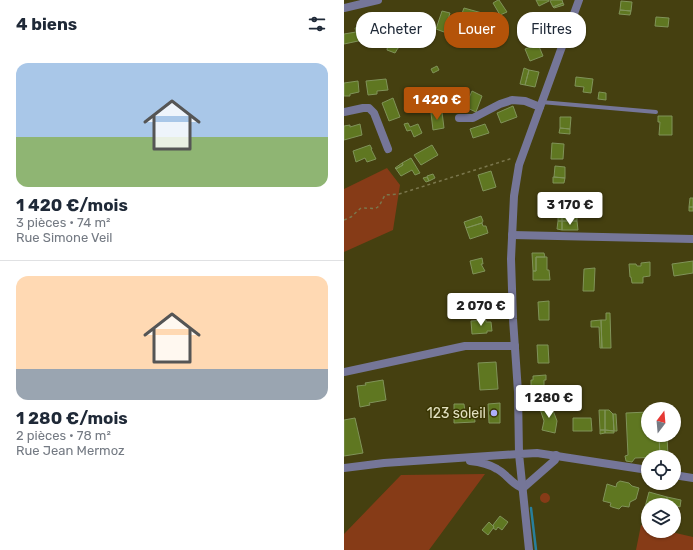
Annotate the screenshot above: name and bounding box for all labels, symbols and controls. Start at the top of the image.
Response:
chip: Acheter [356,12,436,48]
chip: Louer [444,12,509,48]
chip: Filtres [517,12,586,48]
icon: filters [306,13,328,35]
text: 4 biens [16,14,77,34]
pin: 1 420 € [400,87,474,121]
icon: home [136,89,208,161]
text: 1 420 € [413,92,461,107]
pin: 3 170 € [533,192,607,226]
text: 1 420 €/mois [16,195,128,215]
text: 3 170 € [546,197,594,212]
text: 3 pièces · 74 m² [16,215,110,230]
text: Rue Simone Veil [16,230,112,245]
pin: 2 070 € [444,293,518,327]
text: 2 070 € [456,298,506,313]
icon: home [136,302,208,374]
pin: 1 280 € [512,385,586,419]
text: 1 280 € [525,390,573,405]
north arrow [641,402,681,442]
map controls [641,402,681,538]
place label: 123 soleil [427,405,486,422]
text: 1 280 €/mois [16,408,128,428]
marker: 123 soleil [489,408,499,418]
text: 2 pièces · 78 m² [16,428,111,443]
text: Rue Jean Mermoz [16,443,125,458]
button: locate [641,450,681,490]
button: layers [641,498,681,538]

